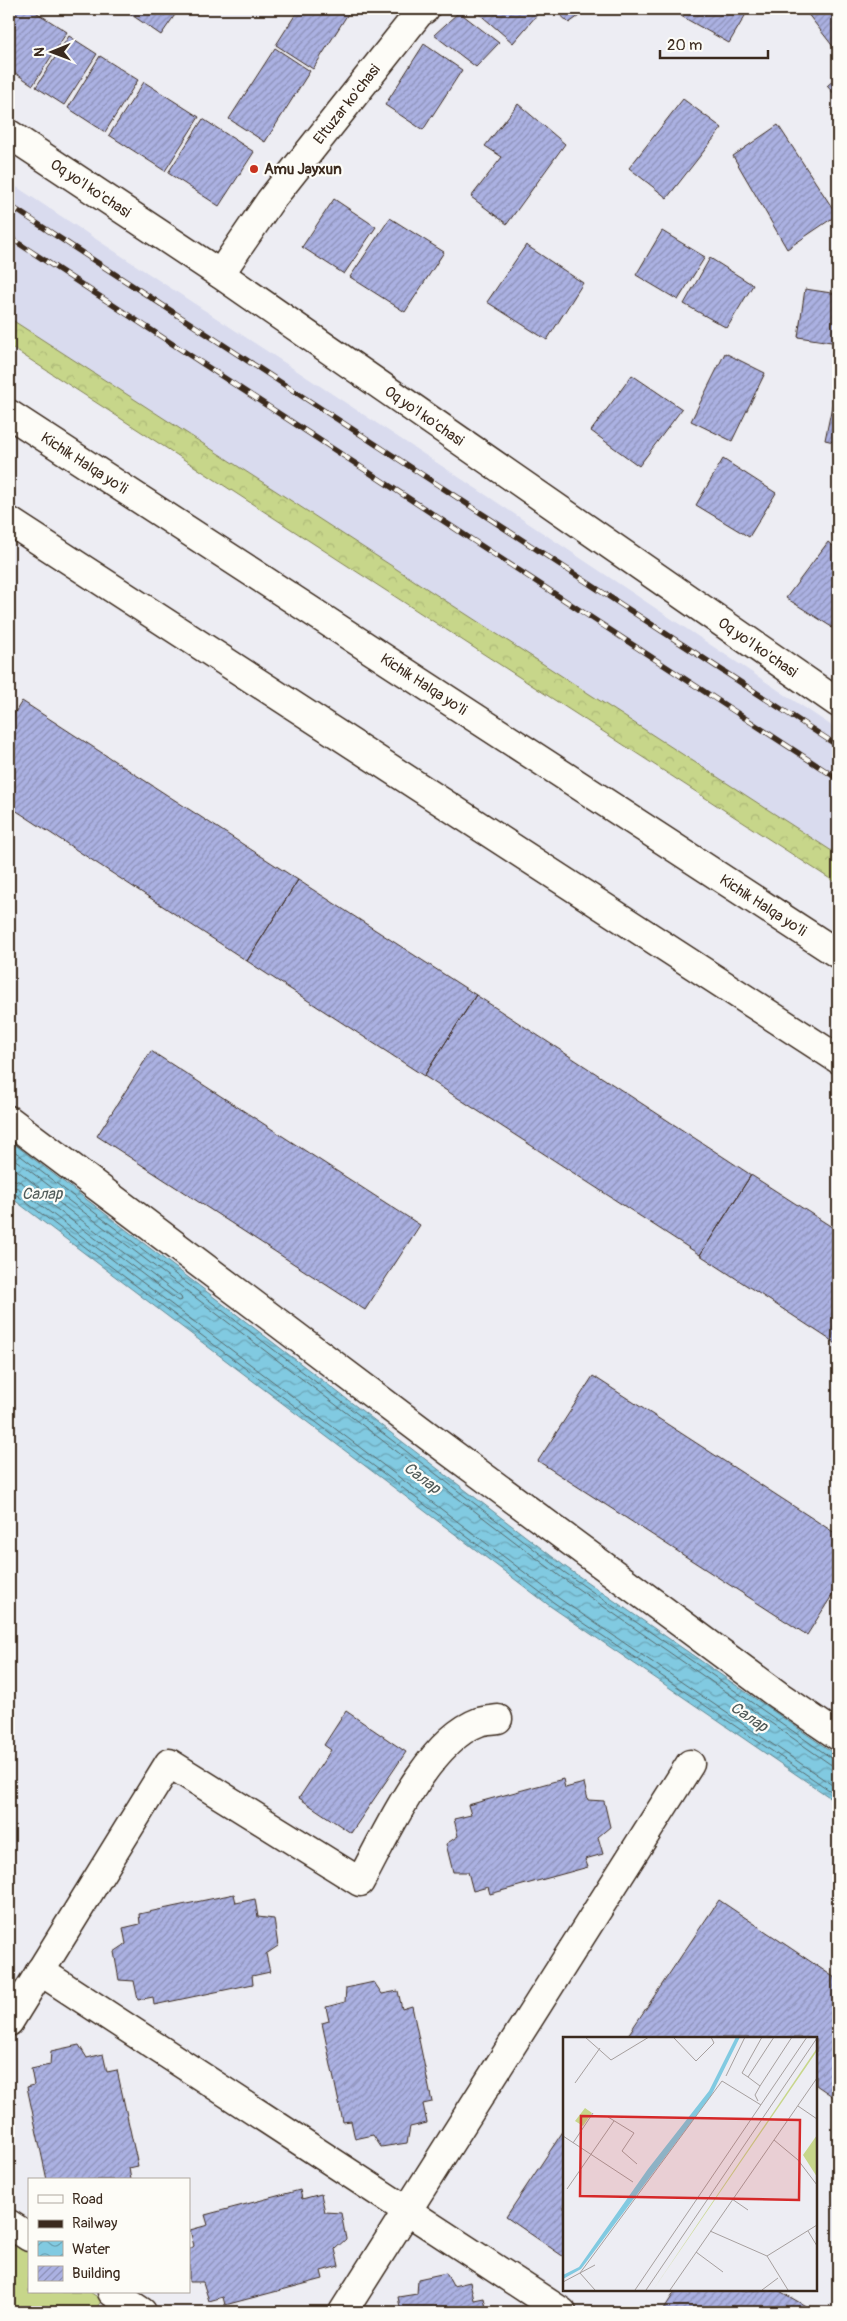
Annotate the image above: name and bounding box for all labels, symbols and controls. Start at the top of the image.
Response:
north arrow [28,28,78,78]
scale bar [660,28,767,60]
text: 20 m [667,36,702,55]
text: N [31,47,48,57]
street label: Eltuzar ko'chasi [309,60,384,148]
street label: Oq yo'l ko'chasi [47,155,135,222]
place label: Amu Jayxun [264,160,342,179]
marker: Amu Jayxun [248,163,260,175]
street label: Oq yo'l ko'chasi [381,382,468,450]
street label: Kichik Halqa yo'li [37,428,132,498]
street label: Oq yo'l ko'chasi [714,613,802,682]
street label: Kichik Halqa yo'li [377,649,471,720]
street label: Kichik Halqa yo'li [716,870,810,941]
water label: Салар [22,1184,64,1204]
water label: Салар [400,1458,445,1499]
water label: Салар [727,1697,773,1737]
inset map [563,2037,817,2291]
legend [28,2178,190,2294]
text: Road [72,2190,103,2209]
text: Railway [72,2214,118,2233]
text: Water [72,2240,111,2259]
text: Building [72,2264,120,2283]

